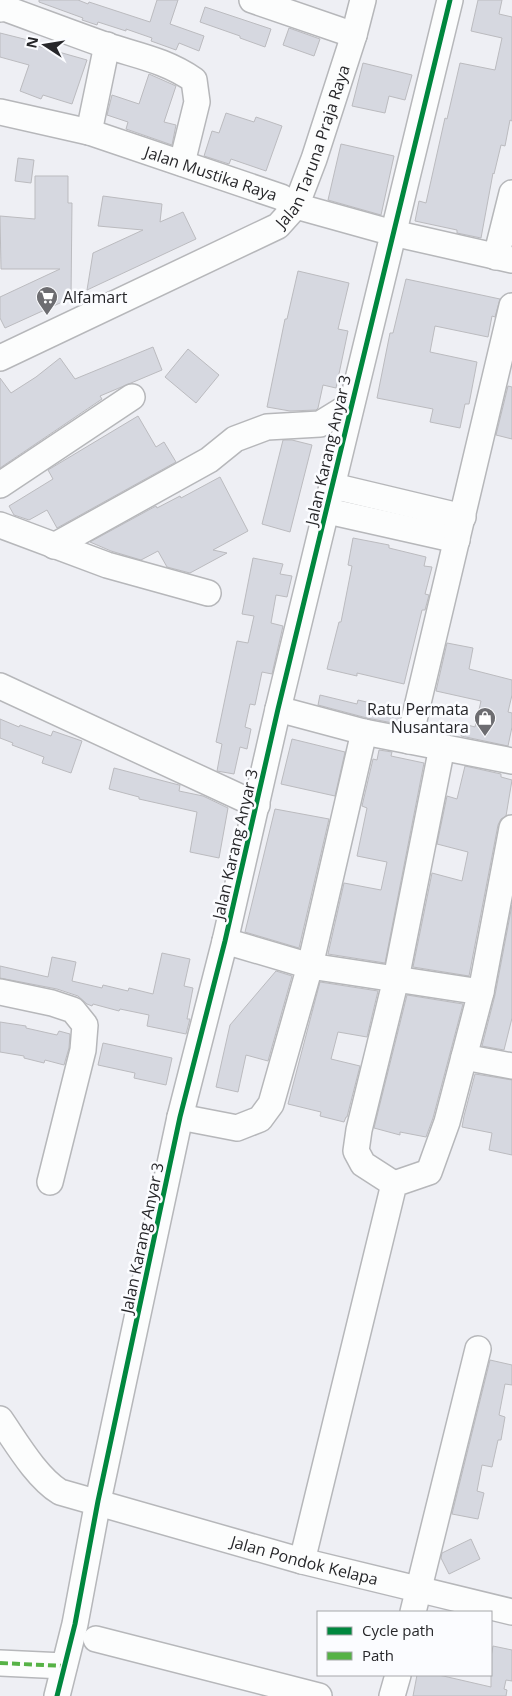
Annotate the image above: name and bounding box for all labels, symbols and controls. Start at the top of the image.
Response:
north arrow [20,20,70,70]
text: N [21,35,42,50]
street label: Jalan Taruna Praja Raya [269,62,355,234]
street label: Jalan Mustika Raya [140,140,280,206]
supermarket icon: Alfamart [35,285,59,316]
place label: Alfamart [63,286,128,308]
street label: Jalan Karang Anyar 3 [300,373,356,529]
place label: Ratu Permata Nusantara [367,698,469,738]
shop icon: Ratu Permata Nusantara [473,706,497,737]
street label: Jalan Karang Anyar 3 [207,767,263,923]
street label: Jalan Karang Anyar 3 [115,1161,169,1317]
street label: Jalan Pondok Kelapa [226,1530,380,1590]
legend [317,1611,492,1676]
text: Cycle path [362,1620,434,1640]
text: Path [362,1645,394,1665]

